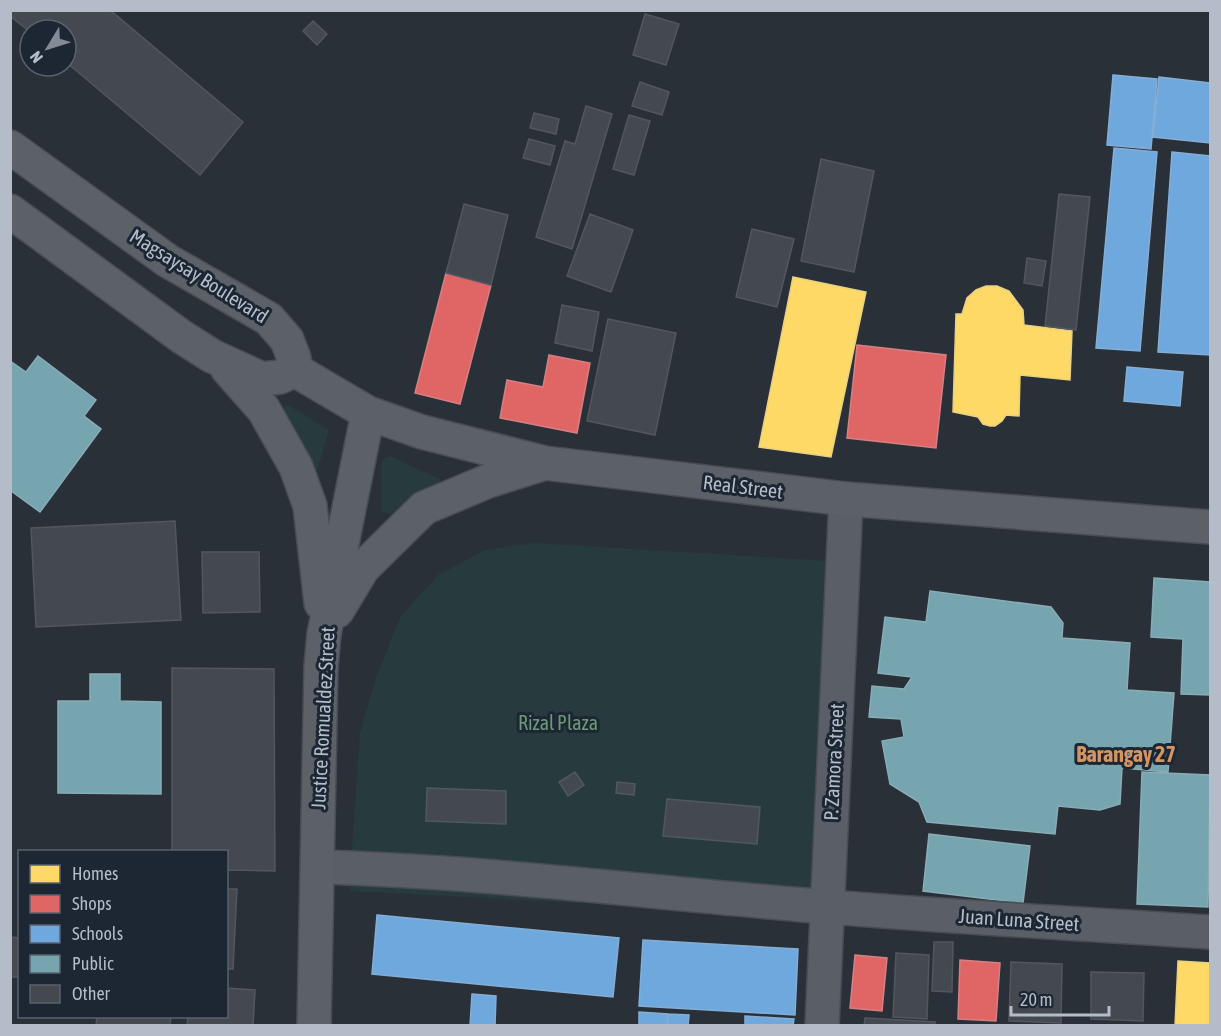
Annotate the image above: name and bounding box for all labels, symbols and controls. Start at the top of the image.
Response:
north arrow [18,18,78,78]
text: N [26,48,46,67]
street label: Magsaysay Boulevard [126,224,273,327]
street label: Real Street [702,470,785,503]
street label: Justice Romualdez Street [306,626,339,810]
street label: P. Zamora Street [819,703,848,821]
park label: Rizal Plaza [518,711,598,734]
district label: Barangay 27 [1076,741,1176,767]
legend [18,850,228,1018]
text: Homes [72,863,118,884]
text: Shops [72,893,112,914]
street label: Juan Luna Street [958,904,1080,935]
text: Schools [72,923,123,944]
text: Public [72,953,114,974]
scale bar [1011,979,1108,1017]
text: Other [72,983,111,1004]
text: 20 m [1020,989,1052,1010]

